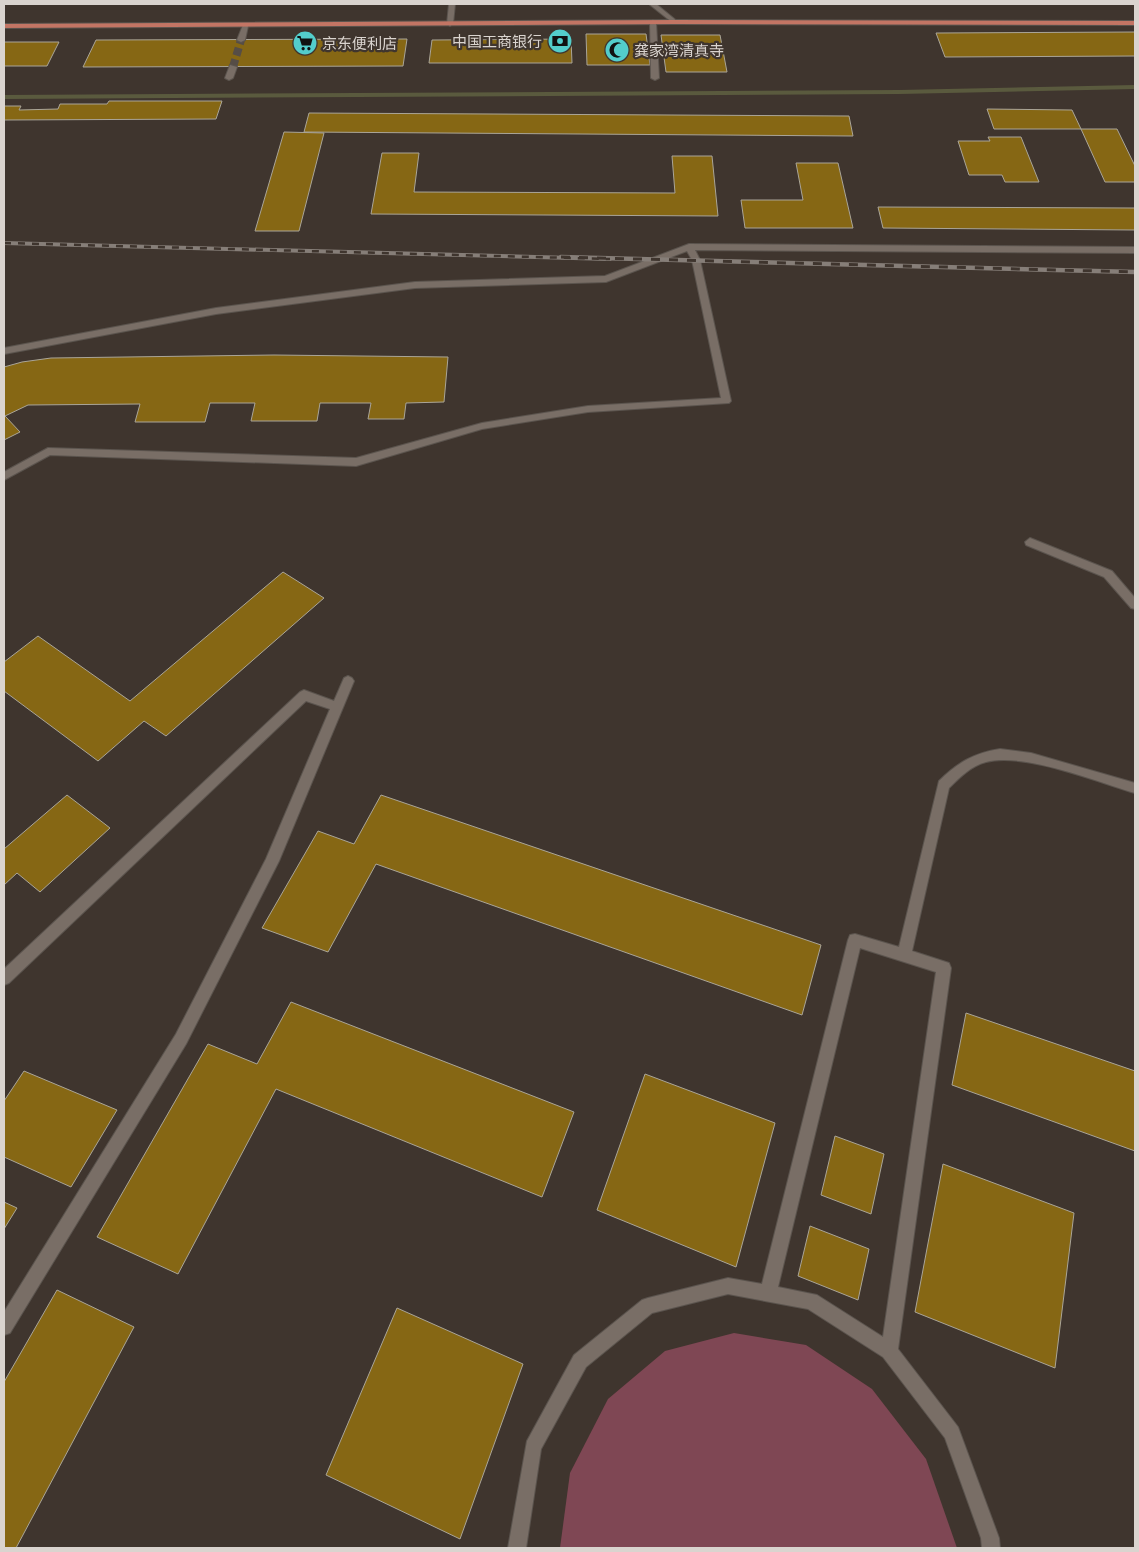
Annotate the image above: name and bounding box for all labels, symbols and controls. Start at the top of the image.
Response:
bank icon: 中国工商银行 [547,28,573,54]
supermarket icon: 京东便利店 [292,30,318,56]
place label: 中国工商银行 [452,32,542,51]
place label: 京东便利店 [322,34,397,53]
mosque icon: 龚家湾清真寺 [604,37,630,63]
place label: 龚家湾清真寺 [634,41,724,60]

